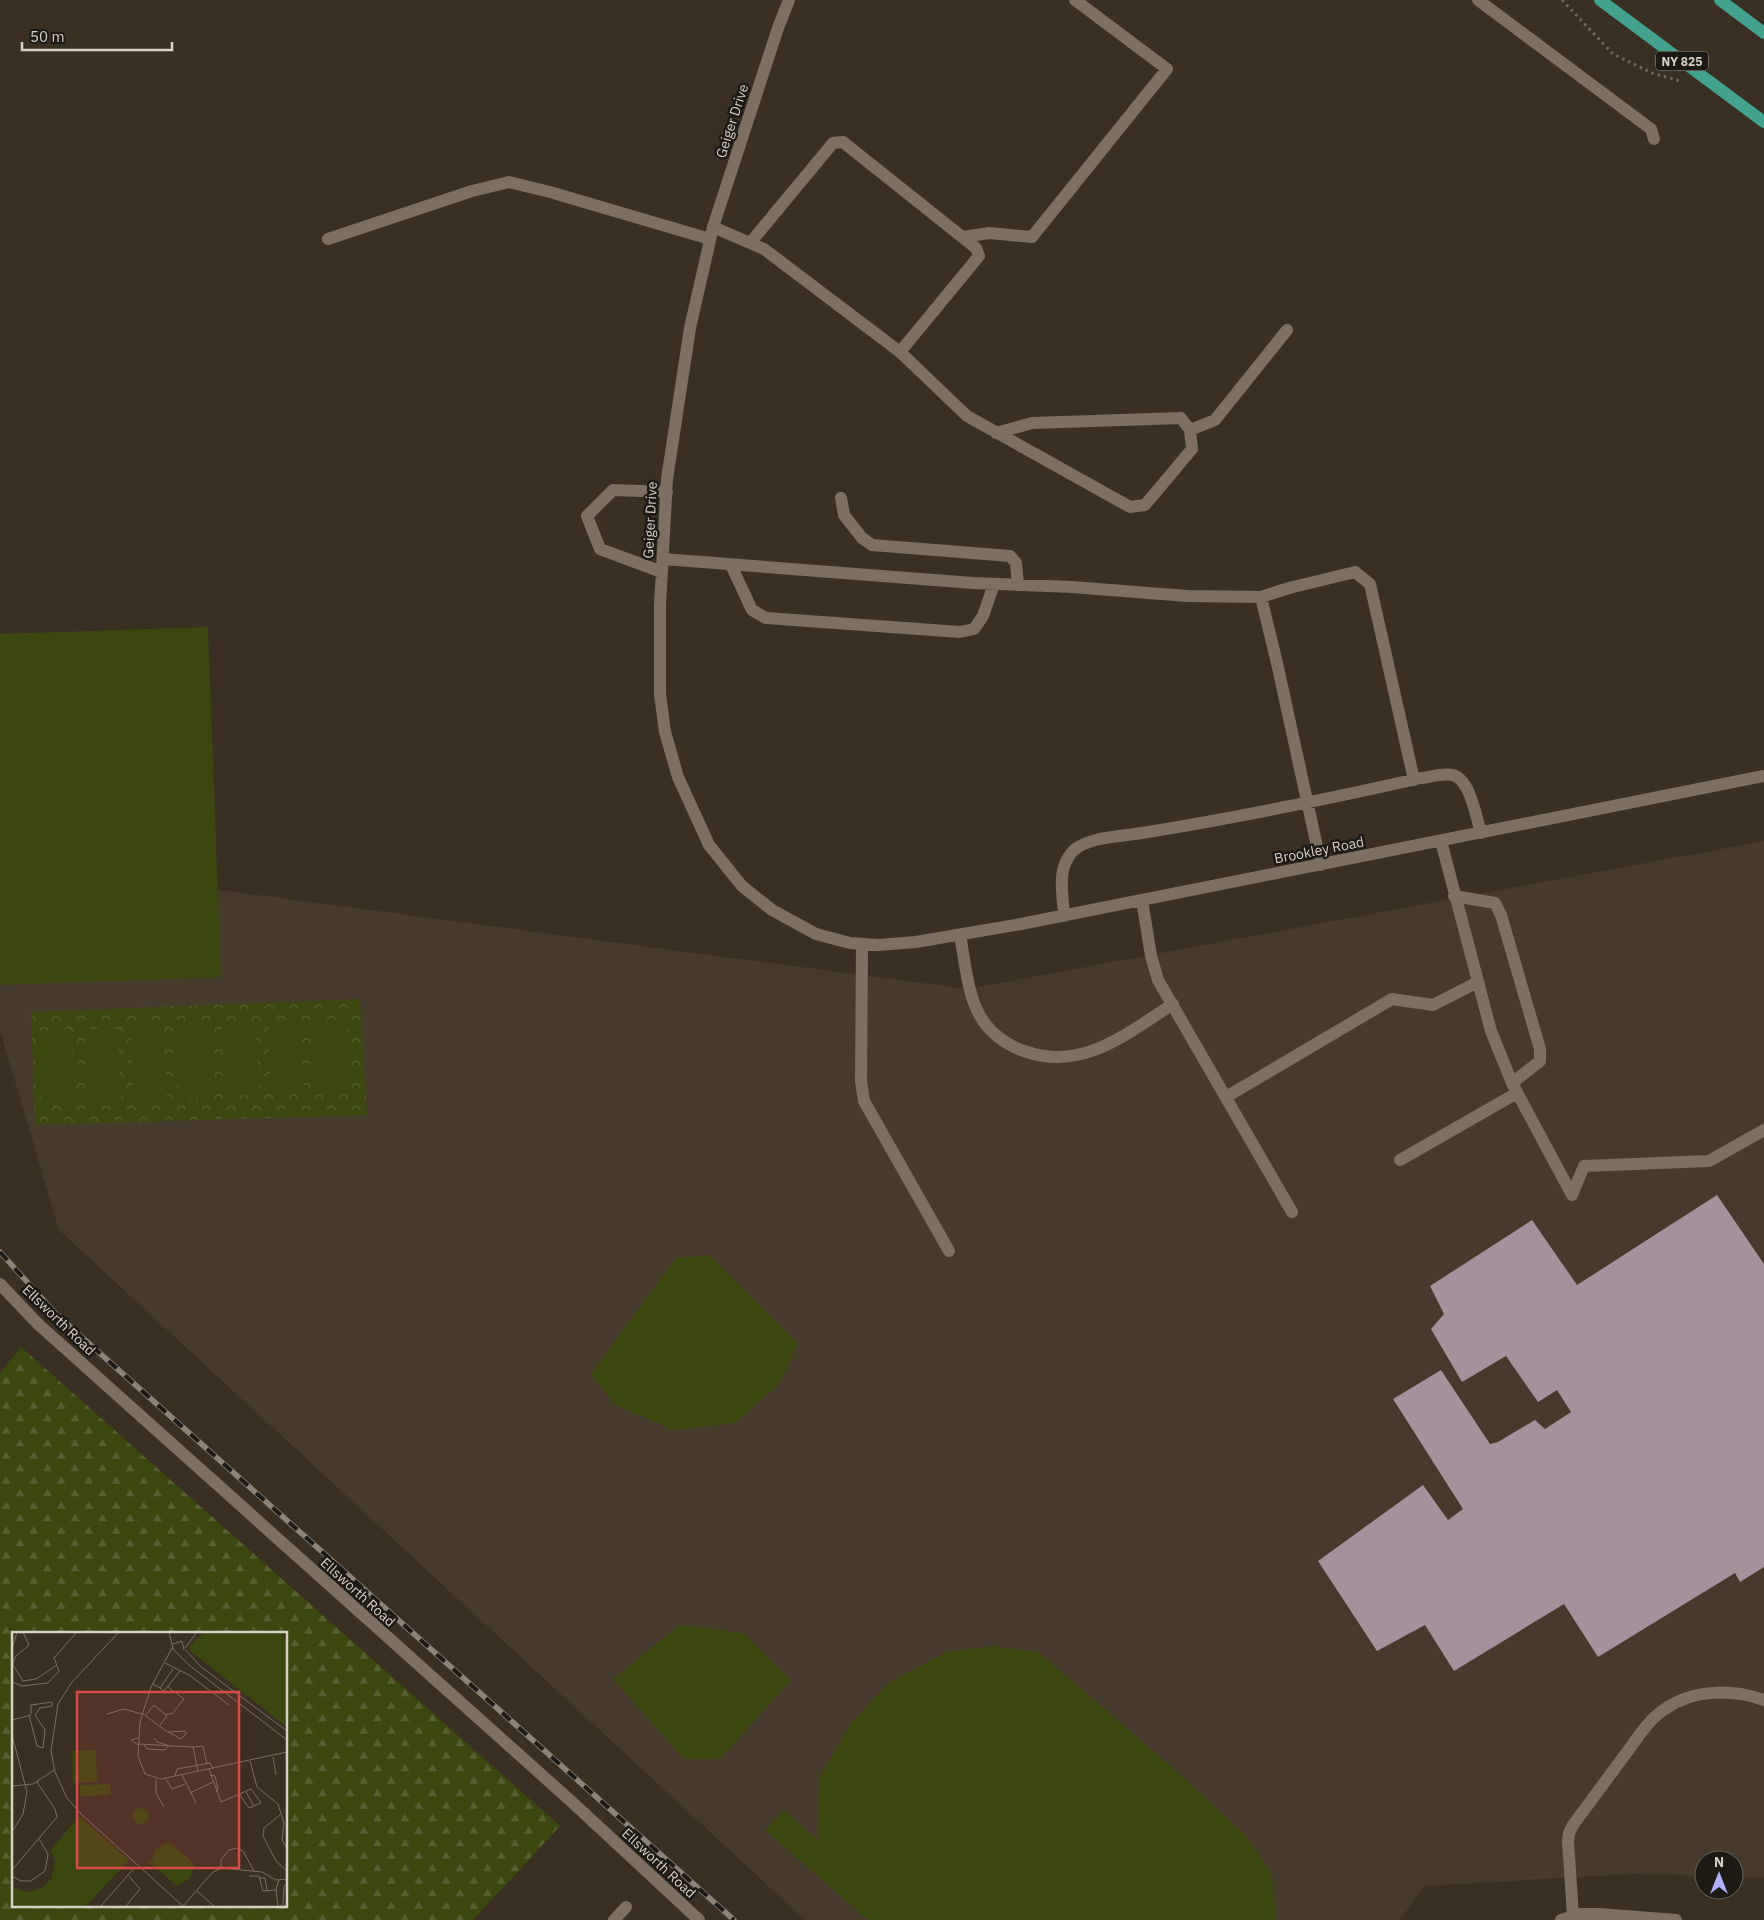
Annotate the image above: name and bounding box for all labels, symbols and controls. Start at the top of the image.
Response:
scale bar [22,20,172,52]
text: 50 m [30,27,65,46]
road number: NY 825 [1656,51,1708,70]
street label: Geiger Drive [712,81,753,160]
street label: Geiger Drive [639,481,661,559]
street label: Brookley Road [1273,832,1365,868]
street label: Ellsworth Road [19,1281,99,1359]
street label: Ellsworth Road [317,1554,399,1630]
inset map [12,1632,288,1908]
street label: Ellsworth Road [618,1824,700,1902]
north arrow [1694,1850,1744,1900]
text: N [1714,1853,1724,1871]

